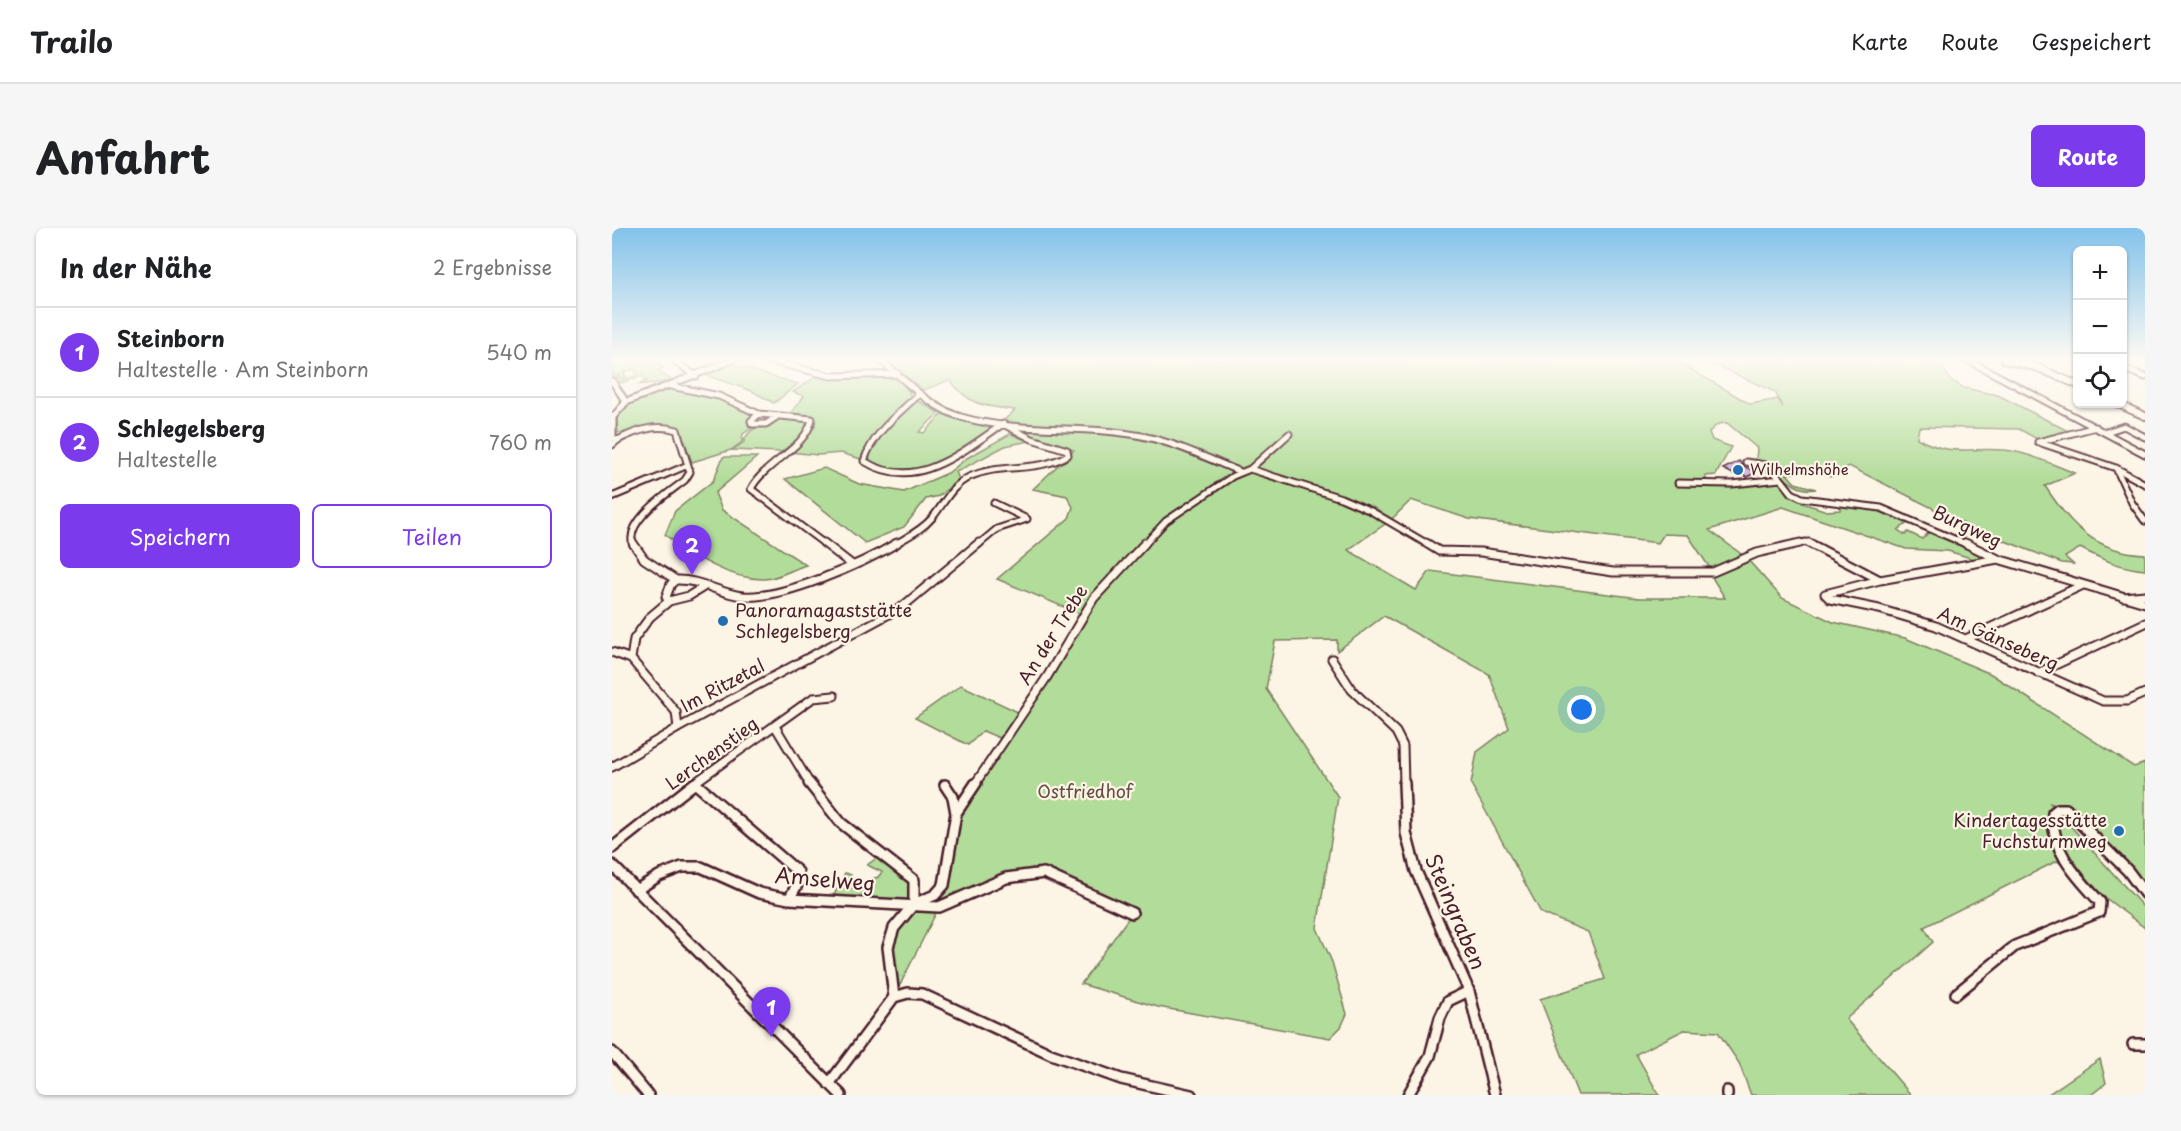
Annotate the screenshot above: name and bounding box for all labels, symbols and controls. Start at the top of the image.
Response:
text: Trailo [30,20,113,63]
text: Karte [1851,25,1908,57]
text: Route [1941,25,1999,57]
text: Gespeichert [2032,25,2151,57]
text: Anfahrt [36,125,210,188]
button: Route [2031,125,2145,187]
map controls [2073,246,2127,408]
button: + [2073,246,2127,300]
text: In der Nähe [60,248,212,287]
text: 2 Ergebnisse [433,252,552,282]
button: − [2073,300,2127,354]
text: Steinborn [117,321,225,354]
text: 1 [75,337,84,367]
text: 540 m [486,337,552,367]
text: Haltestelle · Am Steinborn [117,354,369,384]
button: locate [2073,354,2127,408]
text: Schlegelsberg [117,411,265,444]
text: 2 [72,427,87,457]
text: 760 m [489,427,552,457]
text: Haltestelle [117,444,217,474]
place label: Wilhelmshöhe [1750,457,1849,480]
marker: Wilhelmshöhe [1731,463,1745,477]
street label: Burgweg [1929,498,2007,553]
button: Speichern [60,504,300,568]
button: Teilen [312,504,552,568]
pin: 2 [672,526,712,575]
street label: An der Trebe [1010,579,1093,689]
place label: Panoramagaststätte Schlegelsberg [735,596,912,644]
street label: Am Gänseberg [1934,599,2063,676]
marker: Panoramagaststätte Schlegelsberg [716,614,730,628]
street label: Im Ritzetal [675,651,769,718]
your location [1567,695,1596,724]
street label: Lerchenstieg [659,710,763,796]
park label: Ostfriedhof [1037,777,1135,804]
place label: Kindertagesstätte Fuchsturmweg [1953,806,2107,854]
marker: Kindertagesstätte Fuchsturmweg [2112,824,2126,838]
street label: Steingraben [1418,848,1496,974]
street label: Amselweg [774,858,877,898]
pin: 1 [752,988,790,1037]

